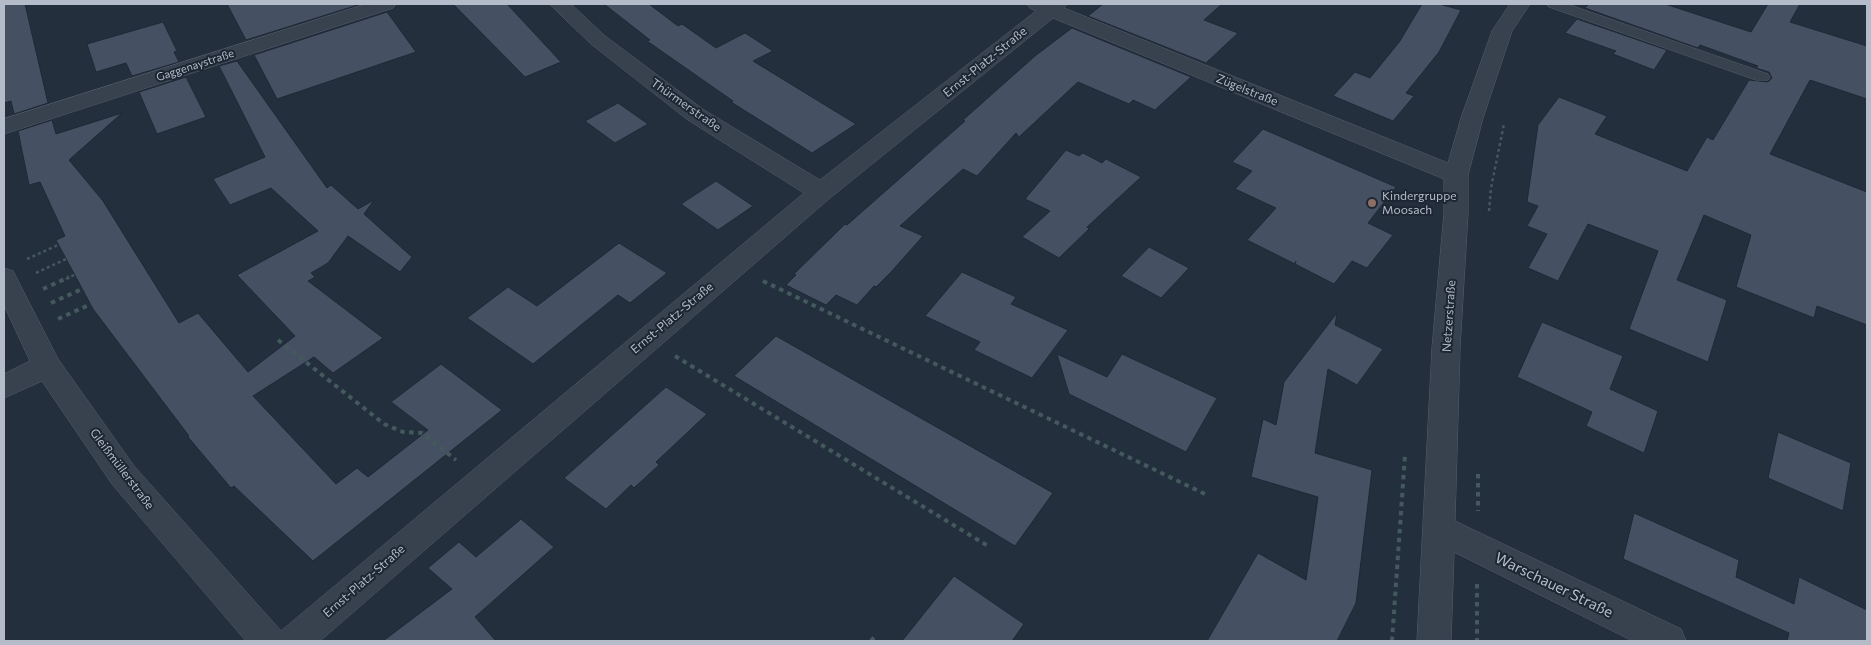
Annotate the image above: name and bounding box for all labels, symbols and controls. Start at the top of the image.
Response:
street label: Ernst-Platz-Straße [940,23,1029,99]
street label: Gaggenaystraße [154,46,236,83]
street label: Zügelstraße [1214,70,1280,108]
street label: Thürmerstraße [649,75,724,134]
place label: Kindergruppe Moosach [1382,188,1457,216]
marker: Kindergruppe Moosach [1366,197,1378,209]
street label: Ernst-Platz-Straße [627,279,715,356]
street label: Netzerstraße [1439,280,1457,352]
street label: Gleißmüllerstraße [88,425,158,512]
street label: Ernst-Platz-Straße [320,541,407,619]
street label: Warschauer Straße [1492,548,1617,621]

